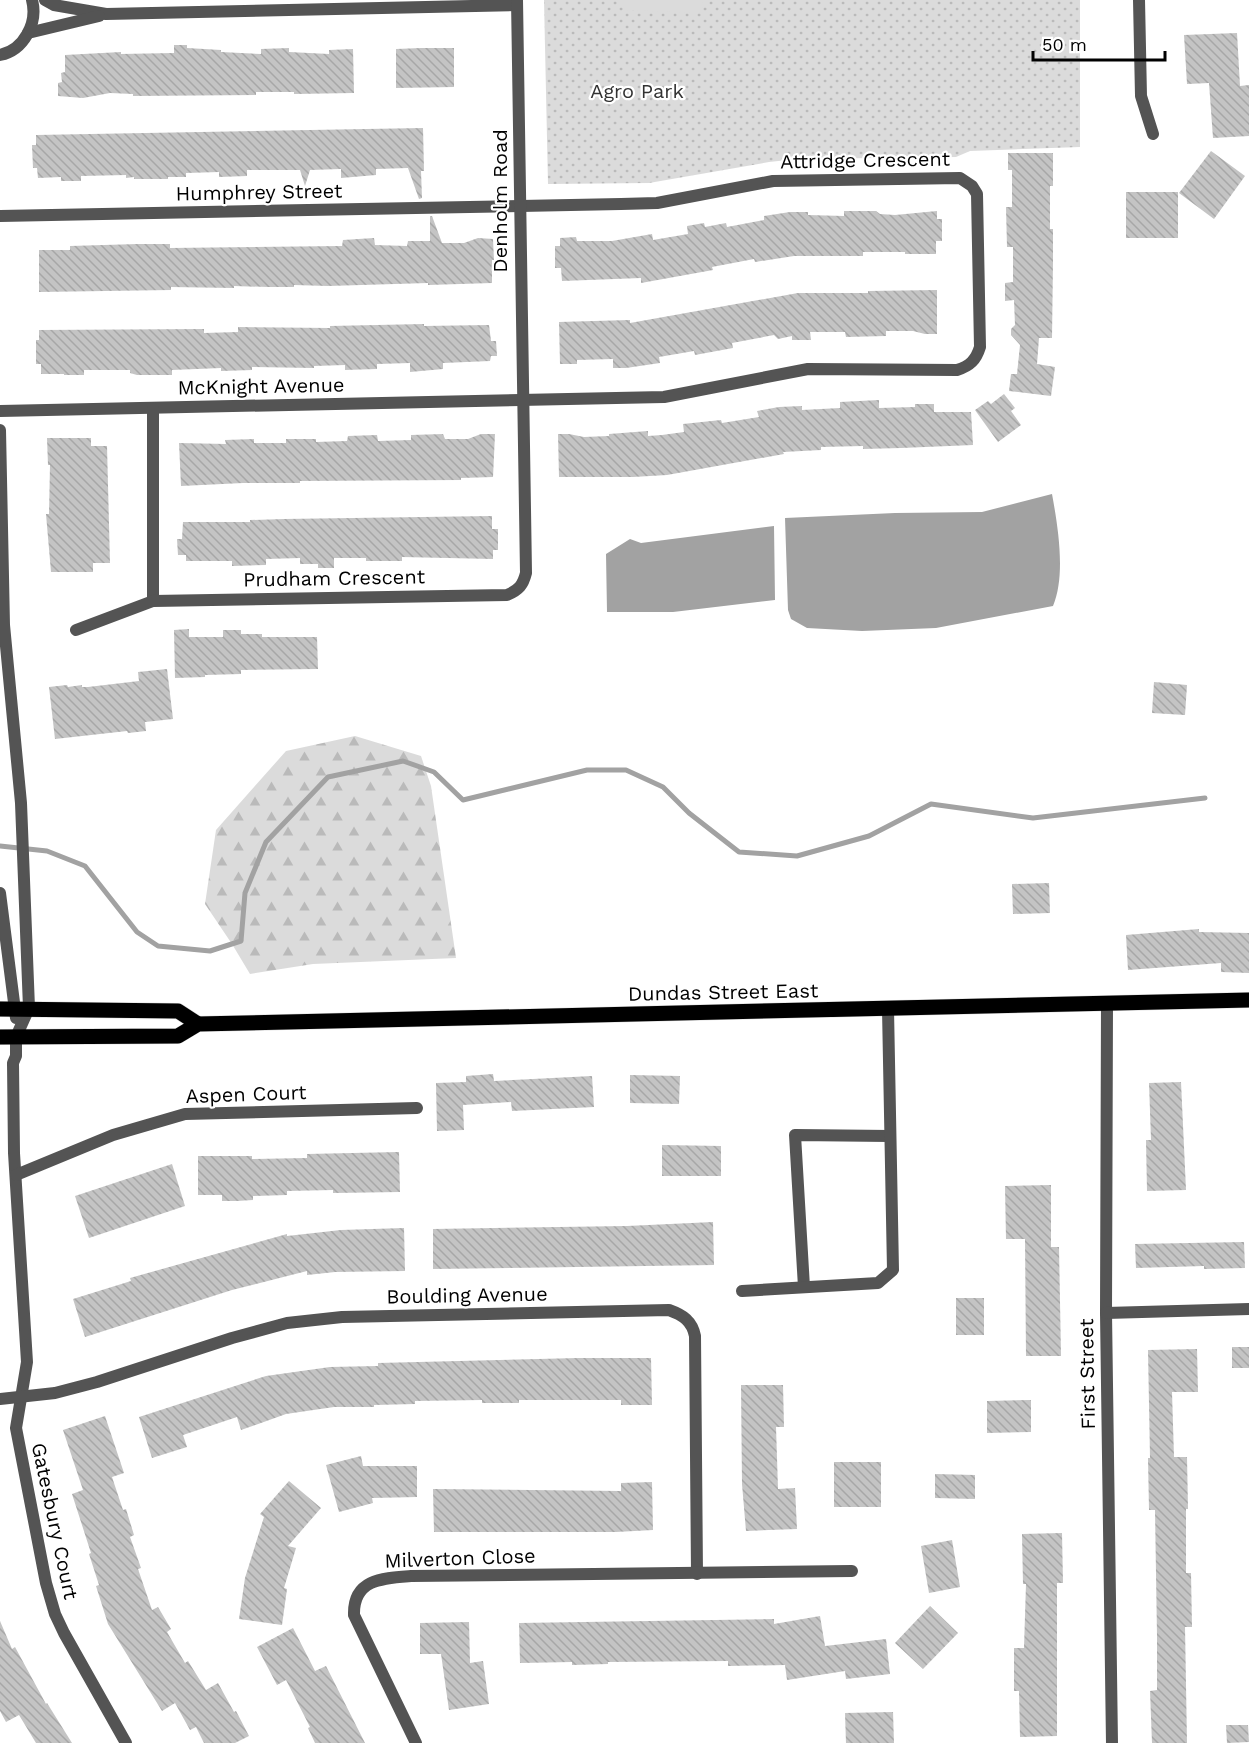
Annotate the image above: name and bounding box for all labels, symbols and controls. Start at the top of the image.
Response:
scale bar [1033,24,1165,62]
text: 50 m [1042,34,1087,55]
park label: Agro Park [590,79,684,103]
street label: Denholm Road [488,129,512,273]
street label: Attridge Crescent [780,147,951,173]
street label: Humphrey Street [176,179,343,205]
street label: McKnight Avenue [177,373,345,399]
street label: Prudham Crescent [243,564,426,592]
street label: Dundas Street East [628,978,819,1006]
street label: Aspen Court [185,1080,307,1108]
street label: Boulding Avenue [386,1282,548,1308]
street label: First Street [1074,1318,1100,1430]
street label: Gatesbury Court [27,1440,83,1602]
street label: Milverton Close [384,1543,536,1573]

